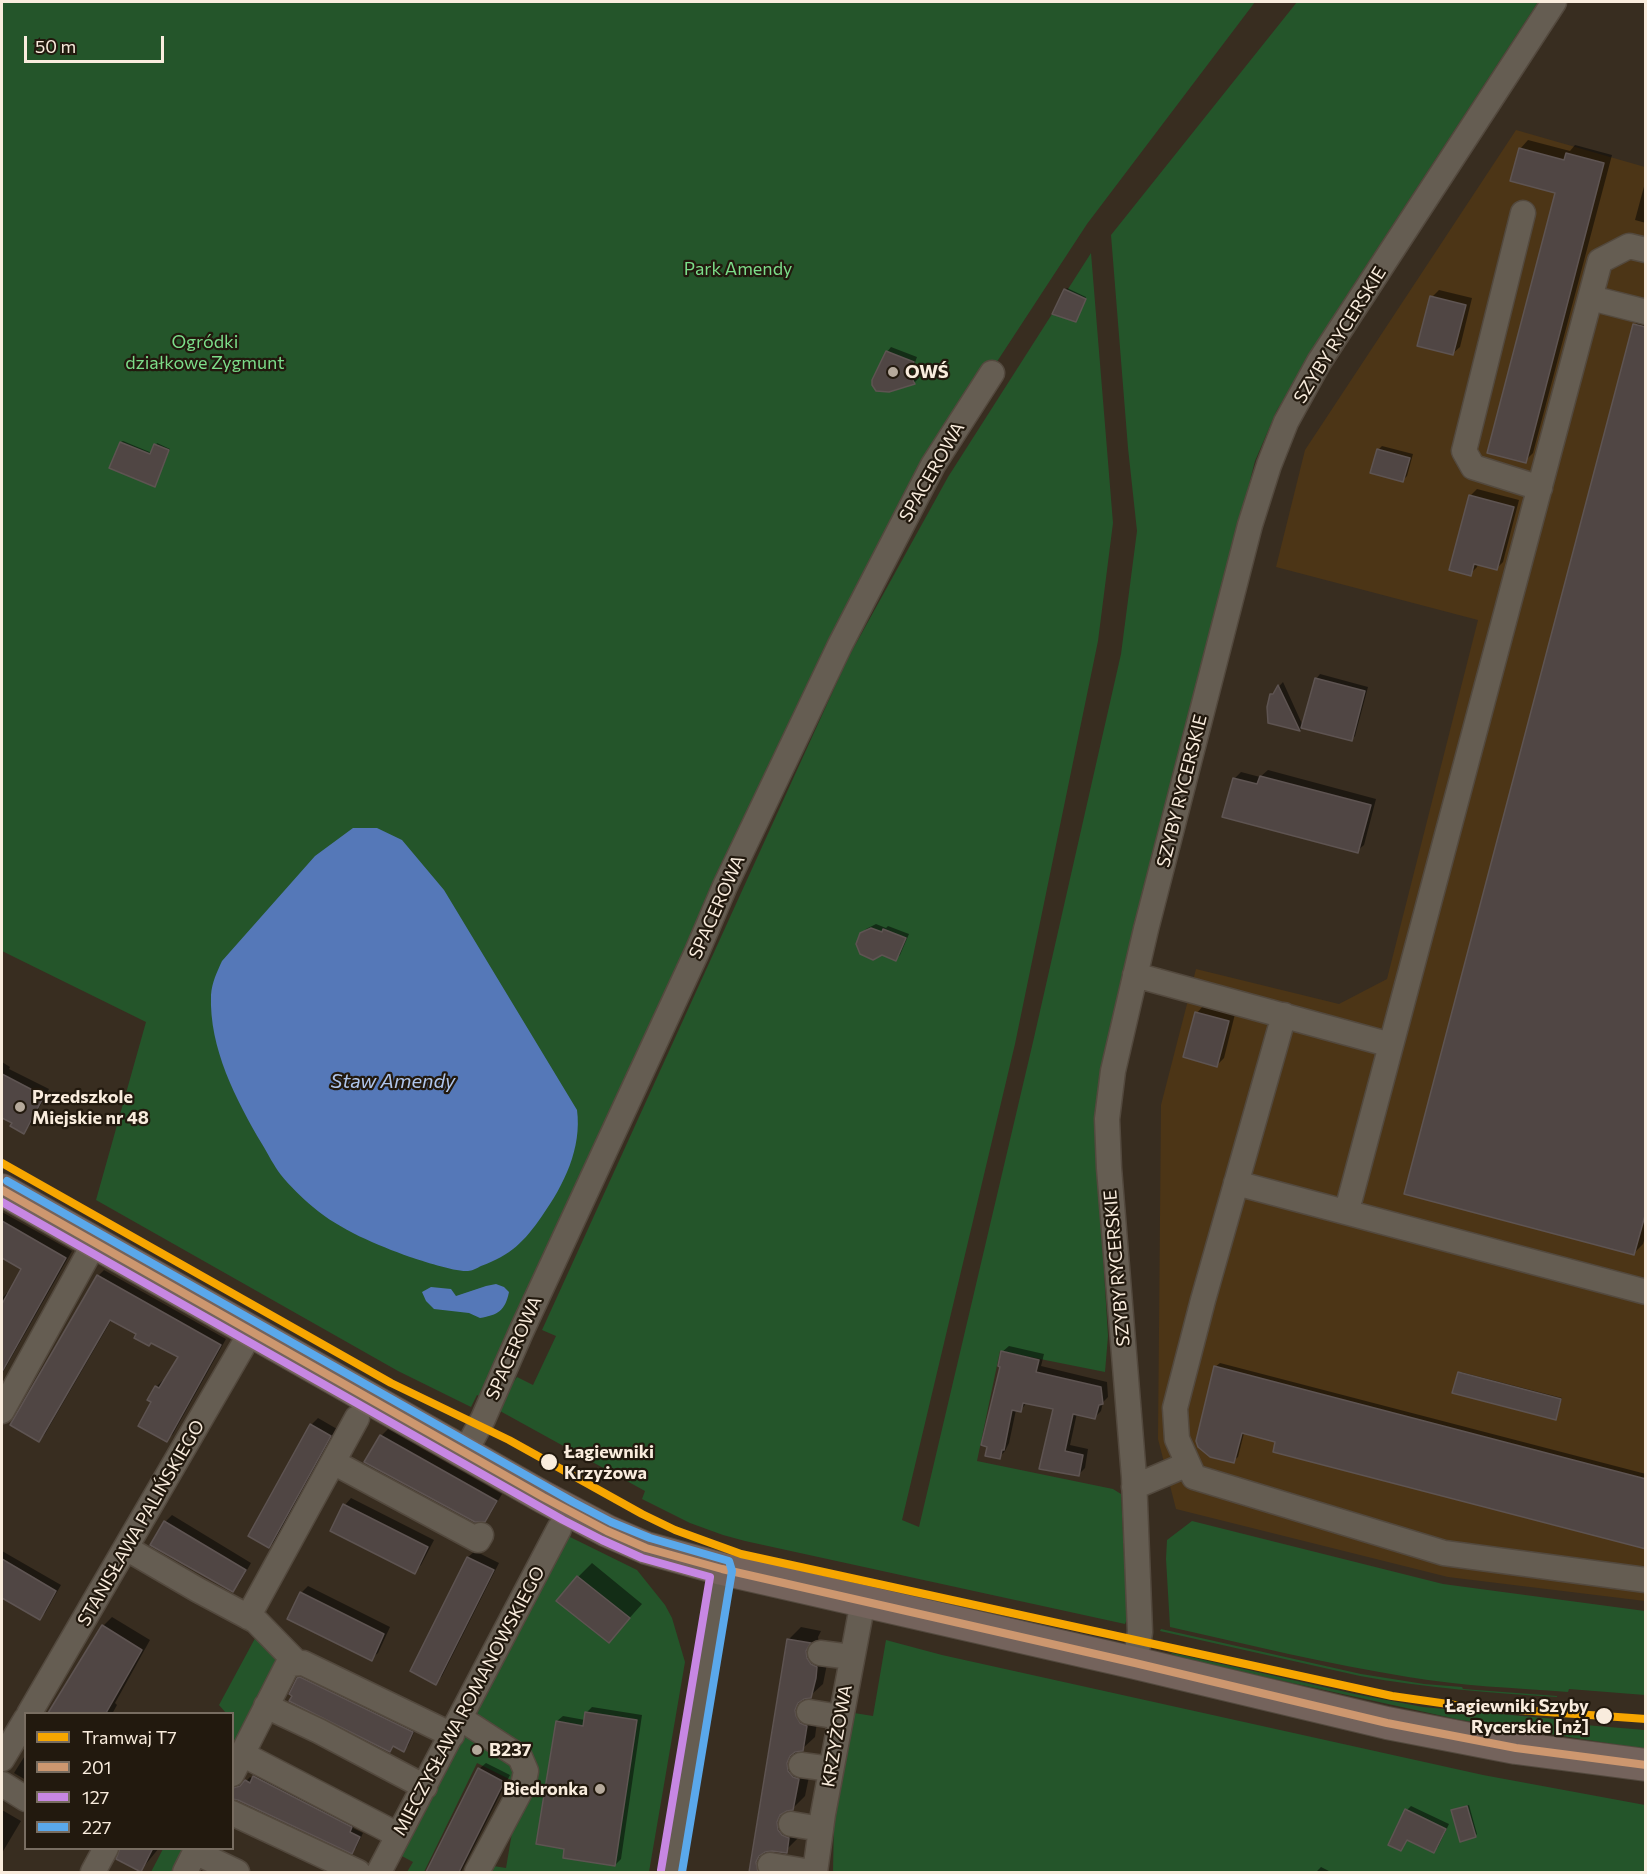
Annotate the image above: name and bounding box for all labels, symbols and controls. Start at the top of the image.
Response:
scale bar [27,24,166,62]
text: 50 m [35,35,76,57]
park label: Park Amendy [684,258,792,280]
street label: SZYBY RYCERSKIE [1289,263,1391,407]
park label: Ogródki działkowe Zygmunt [125,331,285,374]
place label: OWŚ [905,361,949,383]
marker: OWŚ [886,365,900,379]
street label: SPACEROWA [895,418,969,526]
street label: SZYBY RYCERSKIE [1153,712,1211,870]
street label: SPACEROWA [684,852,750,962]
water label: Staw Amendy [331,1069,455,1093]
place label: Przedszkole Miejskie nr 48 [32,1086,149,1128]
marker: Przedszkole Miejskie nr 48 [13,1100,27,1114]
street label: SZYBY RYCERSKIE [1099,1189,1135,1347]
street label: SPACEROWA [481,1293,547,1403]
street label: STANISŁAWA PALIŃSKIEGO [73,1416,209,1630]
place label: Łagiewniki Krzyżowa [564,1441,654,1484]
marker: Łagiewniki Krzyżowa [539,1452,559,1472]
street label: MIECZYSŁAWA ROMANOWSKIEGO [389,1563,549,1839]
street label: KRZYŻOWA [817,1683,857,1789]
place label: Łagiewniki Szyby Rycerskie [nż] [1445,1695,1589,1738]
marker: Łagiewniki Szyby Rycerskie [nż] [1594,1706,1614,1726]
legend [24,1712,234,1850]
text: Tramwaj T7 [82,1726,177,1748]
place label: B237 [489,1739,531,1761]
marker: B237 [470,1743,484,1757]
text: 201 [82,1756,111,1778]
place label: Biedronka [503,1778,588,1800]
marker: Biedronka [593,1782,607,1796]
text: 127 [82,1786,109,1808]
text: 227 [82,1816,111,1838]

